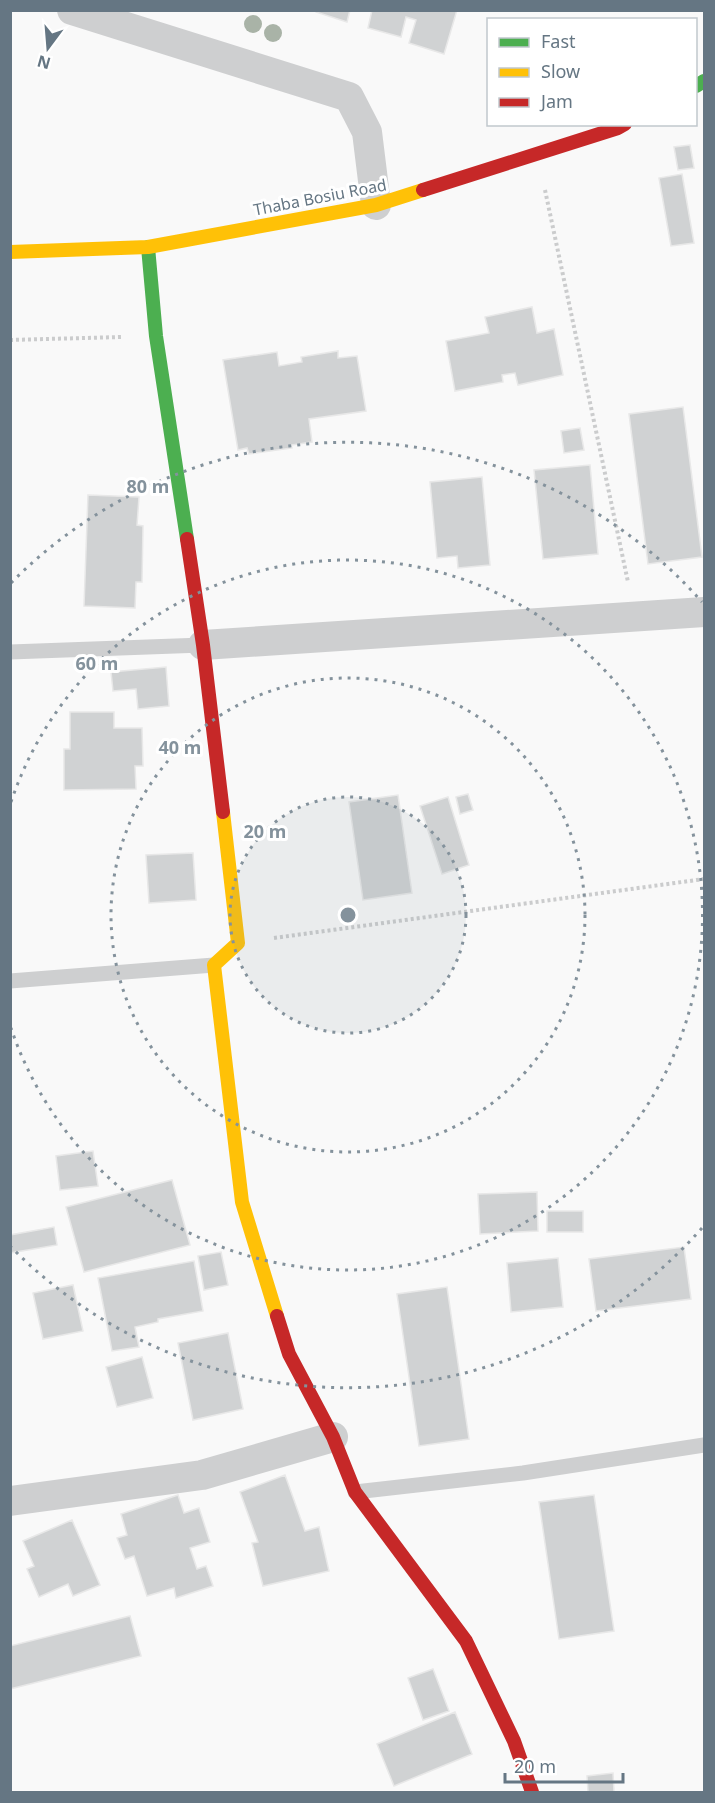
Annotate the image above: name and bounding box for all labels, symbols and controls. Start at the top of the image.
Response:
north arrow [18,18,78,78]
legend [487,18,697,126]
text: Fast [541,29,576,53]
text: N [35,50,53,75]
text: Slow [541,59,580,83]
text: Jam [539,89,573,113]
street label: Thaba Bosiu Road [252,173,388,221]
text: 80 m [127,474,169,498]
text: 60 m [76,651,118,675]
text: 40 m [159,735,201,759]
text: 20 m [244,819,286,843]
centre of rings [338,905,358,925]
scale bar [505,1746,624,1784]
text: 20 m [514,1754,556,1778]

